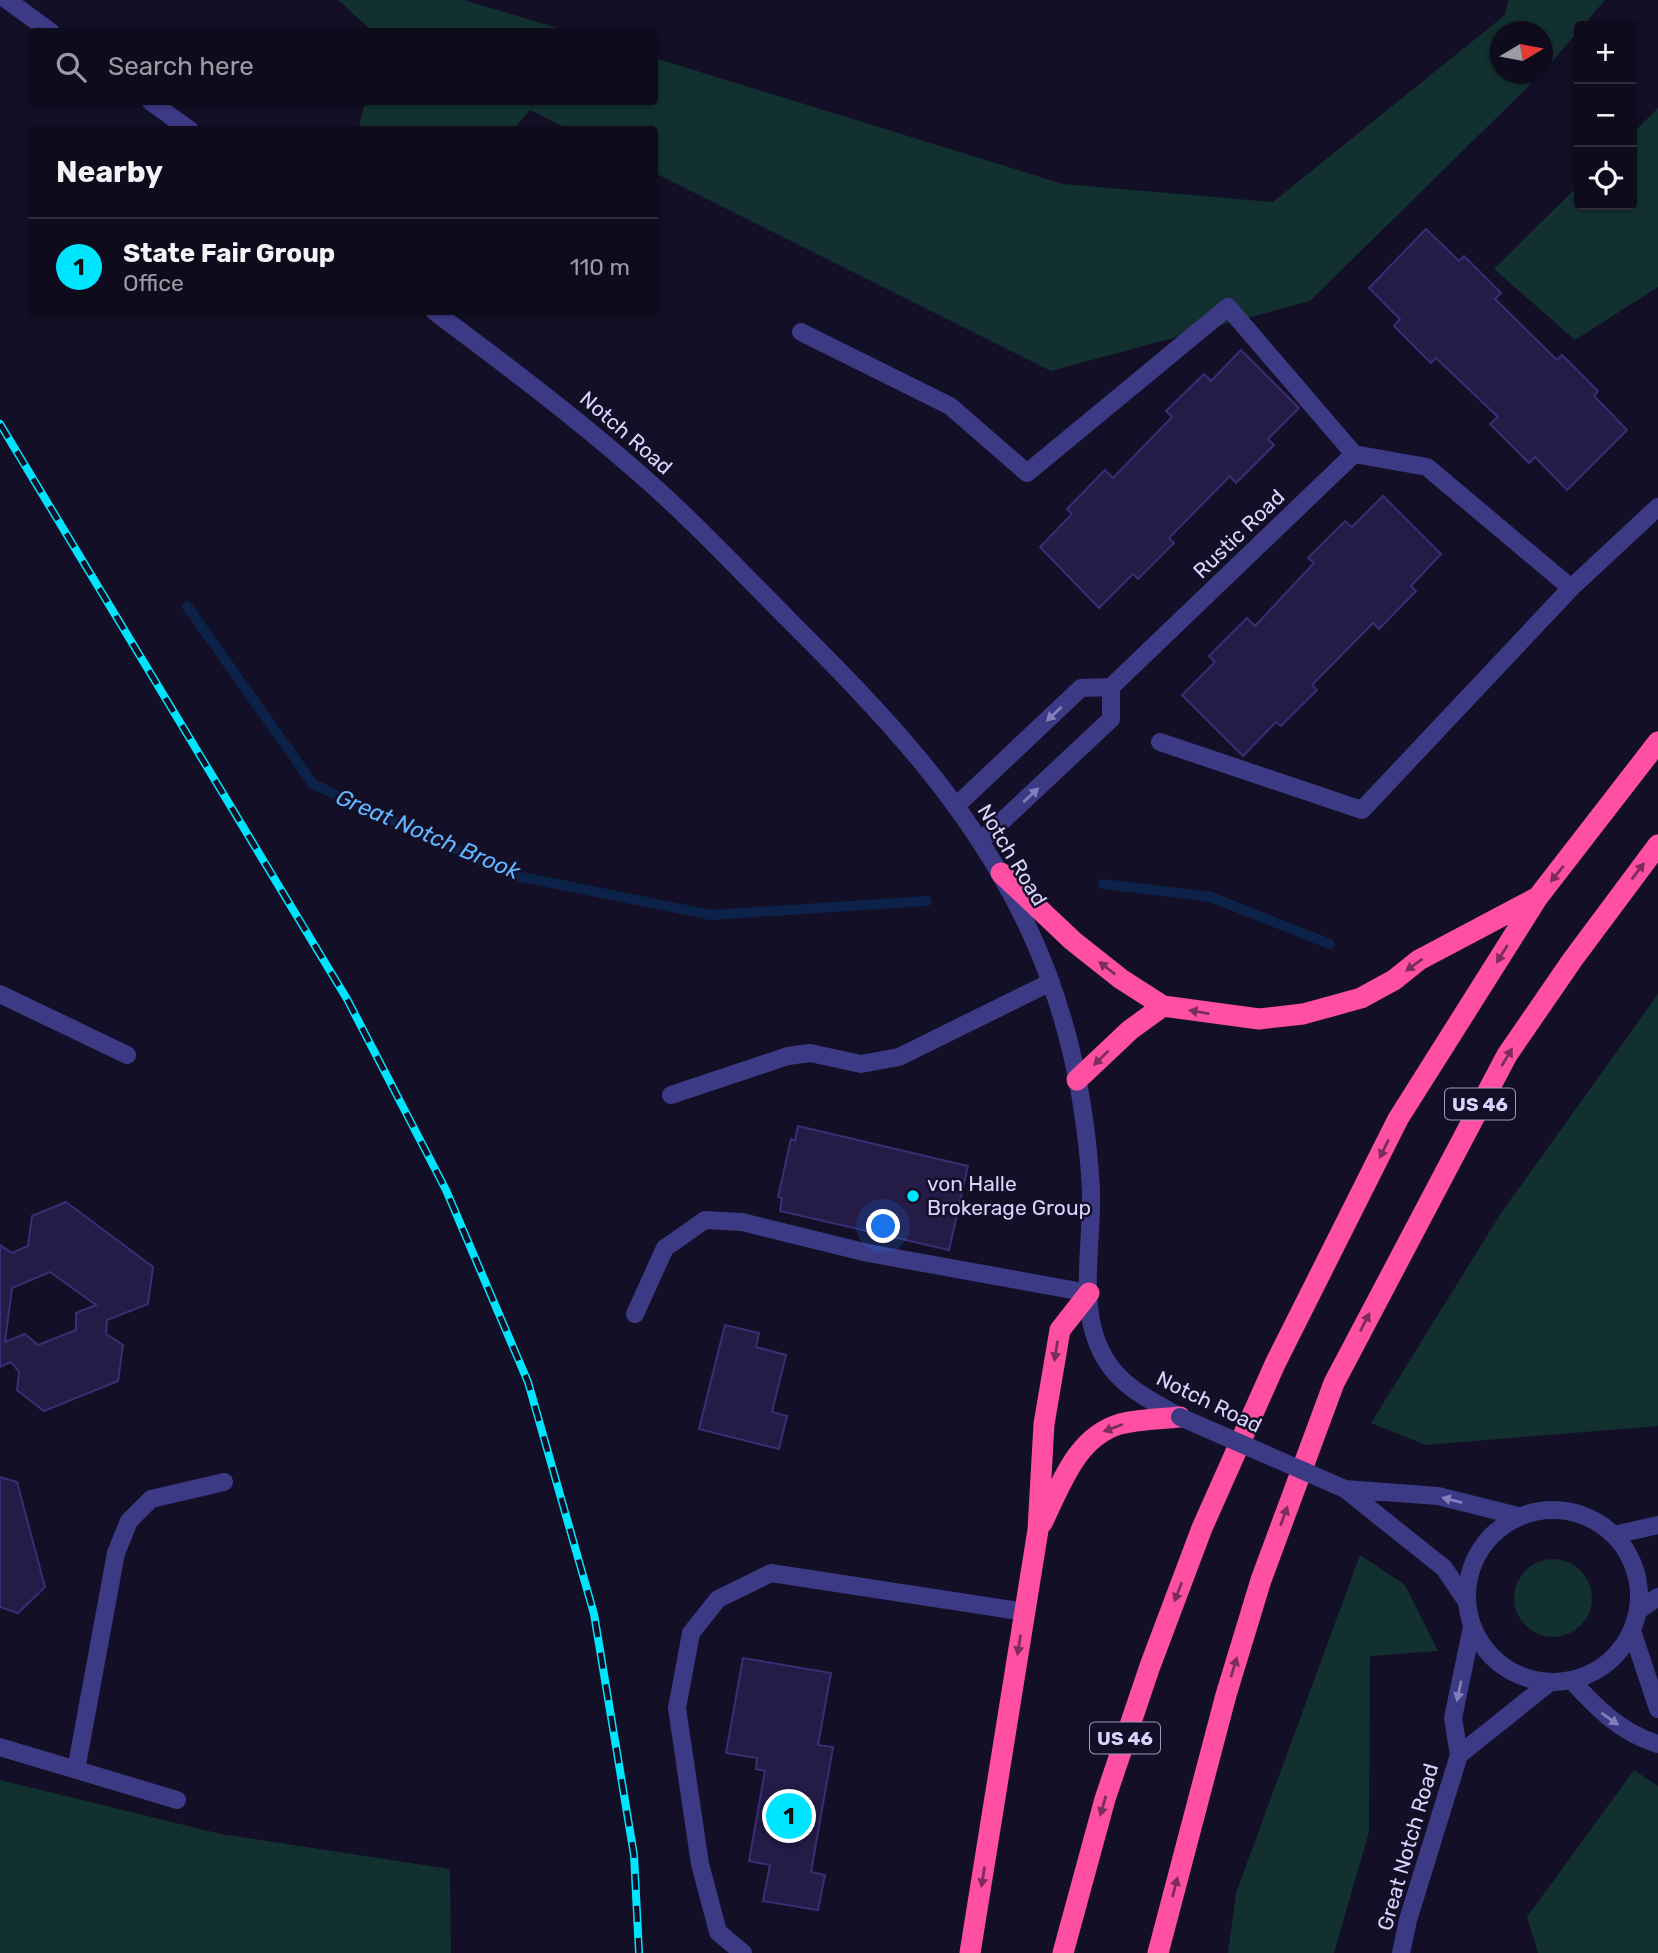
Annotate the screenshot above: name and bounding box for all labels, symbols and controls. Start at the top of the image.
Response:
north arrow [1490,21,1553,84]
map controls [1574,21,1637,210]
button: + [1574,21,1637,84]
search box [28,28,658,105]
icon: search [52,48,90,86]
text: Search here [108,51,254,82]
button: − [1574,84,1637,147]
button: locate [1574,147,1637,210]
text: Nearby [56,154,163,190]
text: State Fair Group [123,238,335,269]
text: 1 [73,253,85,281]
text: 110 m [570,253,630,281]
text: Office [123,269,184,297]
street label: Notch Road [575,386,678,479]
street label: Rustic Road [1188,484,1289,583]
one-way arrow [1045,706,1062,723]
water label: Great Notch Brook [332,782,526,886]
one-way arrow [1022,787,1039,803]
street label: Notch Road [972,799,1053,910]
one-way arrow [1631,862,1645,880]
one-way arrow [1549,864,1564,882]
one-way arrow [1495,945,1508,964]
one-way arrow [1405,957,1423,971]
one-way arrow [1098,960,1116,975]
one-way arrow [1188,1006,1210,1017]
one-way arrow [1500,1047,1513,1066]
one-way arrow [1093,1049,1110,1065]
road number: US 46 [1445,1088,1515,1120]
one-way arrow [1378,1139,1389,1159]
place label: von Halle Brokerage Group [927,1171,1091,1220]
marker: von Halle Brokerage Group [905,1188,921,1204]
your location [866,1209,900,1243]
one-way arrow [1359,1312,1370,1332]
one-way arrow [1050,1340,1061,1362]
street label: Notch Road [1152,1365,1266,1438]
one-way arrow [1102,1423,1123,1434]
one-way arrow [1441,1494,1463,1505]
one-way arrow [1279,1506,1290,1527]
one-way arrow [1173,1581,1184,1602]
one-way arrow [1013,1635,1024,1657]
one-way arrow [1230,1656,1240,1677]
one-way arrow [1453,1680,1464,1702]
one-way arrow [1601,1712,1619,1726]
road number: US 46 [1090,1722,1160,1754]
street label: Great Notch Road [1372,1760,1443,1933]
pin: 1 [766,1790,812,1842]
one-way arrow [1097,1796,1107,1817]
one-way arrow [977,1866,988,1888]
one-way arrow [1170,1876,1181,1898]

